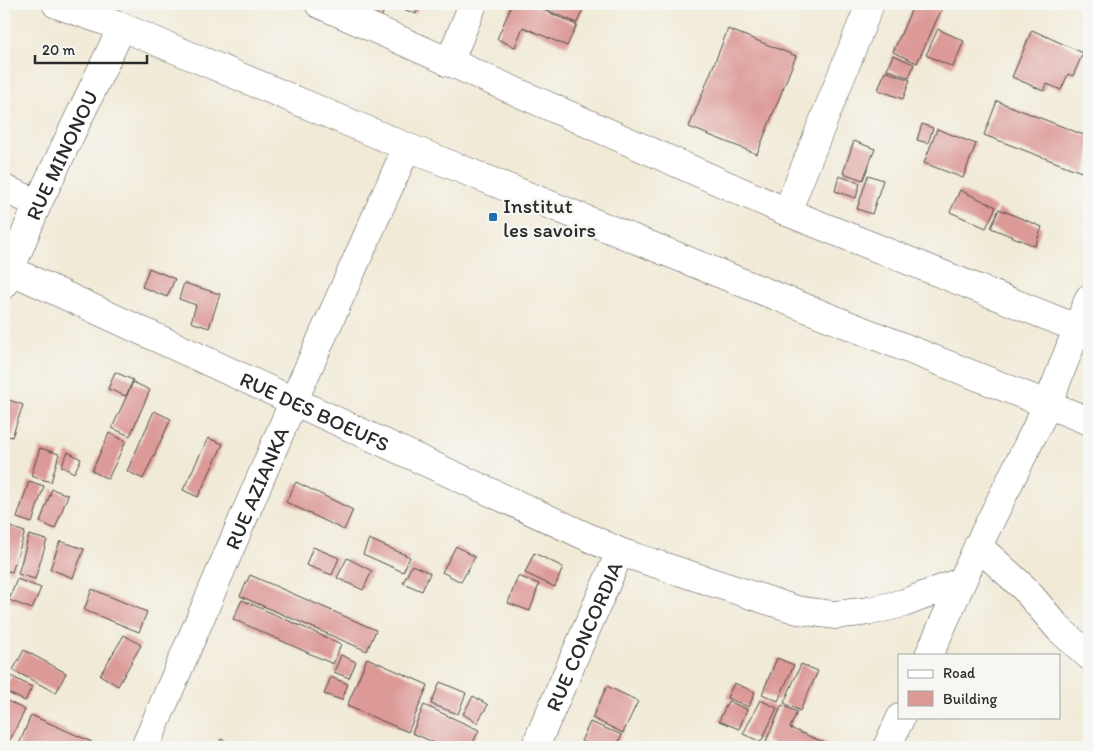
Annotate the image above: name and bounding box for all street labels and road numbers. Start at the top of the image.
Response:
street label: RUE MINONOU [20,86,102,224]
street label: RUE DES BOEUFS [236,366,394,456]
street label: RUE AZIANKA [219,422,294,553]
street label: RUE CONCORDIA [540,557,627,715]

